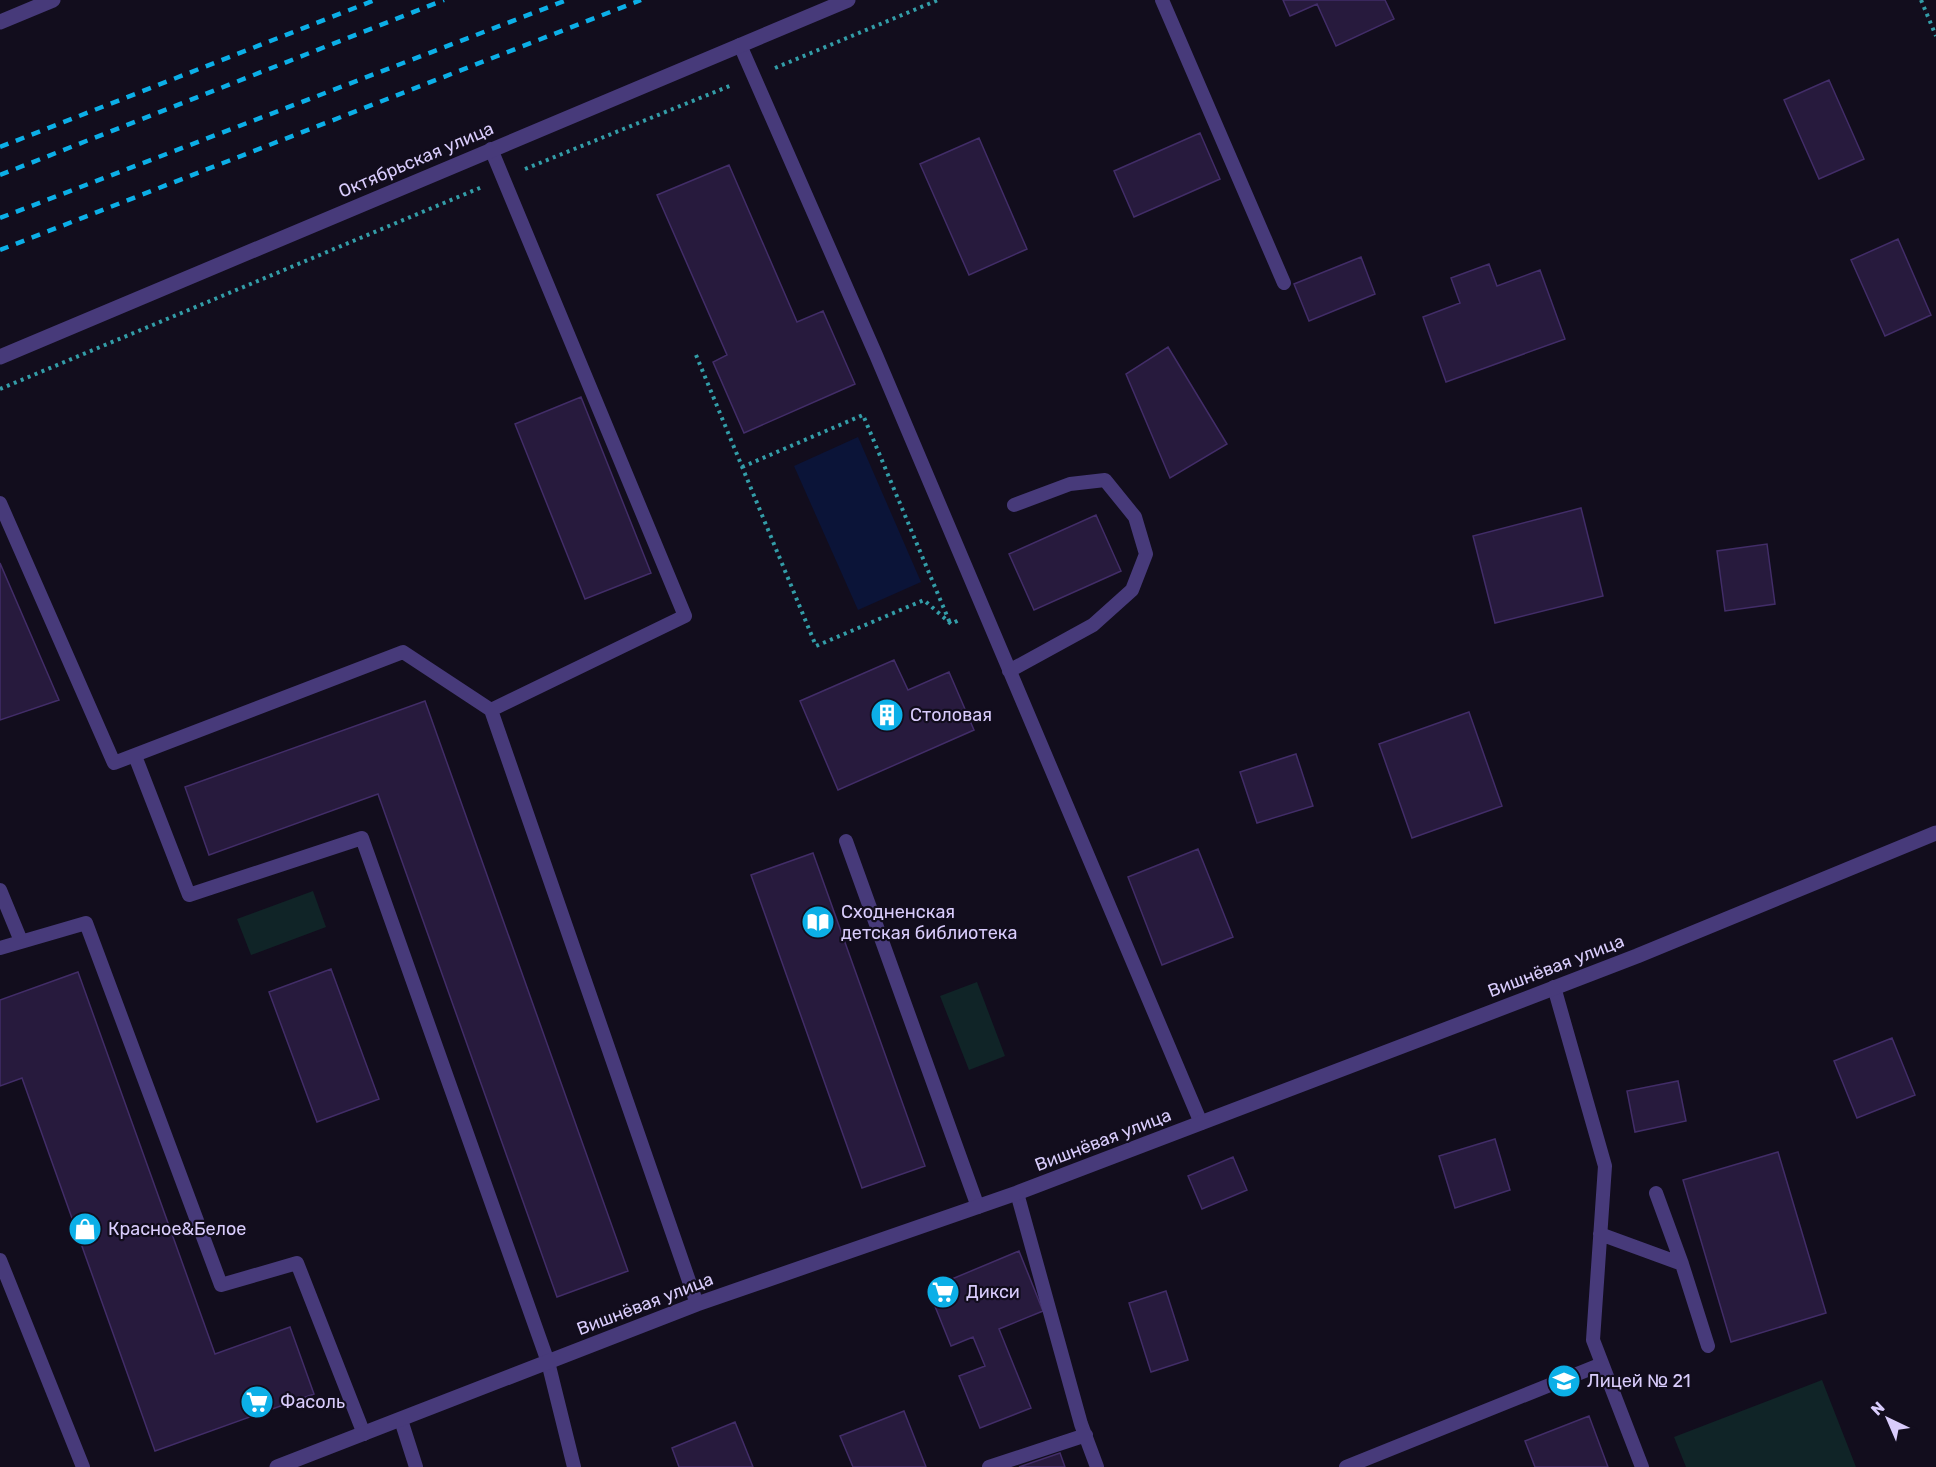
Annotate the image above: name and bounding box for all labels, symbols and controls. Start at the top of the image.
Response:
street label: Октябрьская улица [335,117,497,203]
building icon: Столовая [869,697,905,733]
place label: Столовая [910,704,992,726]
place label: Сходненская детская библиотека [841,901,1017,944]
library icon: Сходненская детская библиотека [800,904,836,940]
street label: Вишнёвая улица [1485,930,1627,1002]
street label: Вишнёвая улица [1032,1104,1174,1176]
shop icon: Красное&Белое [67,1211,103,1247]
place label: Красное&Белое [108,1218,246,1240]
street label: Вишнёвая улица [574,1268,716,1340]
supermarket icon: Дикси [925,1274,961,1310]
place label: Дикси [966,1281,1020,1303]
school or university icon: Лицей № 21 [1546,1363,1582,1399]
place label: Лицей № 21 [1587,1370,1691,1392]
supermarket icon: Фасоль [239,1384,275,1420]
north arrow [1858,1389,1918,1449]
place label: Фасоль [280,1391,345,1413]
text: N [1867,1398,1889,1419]

